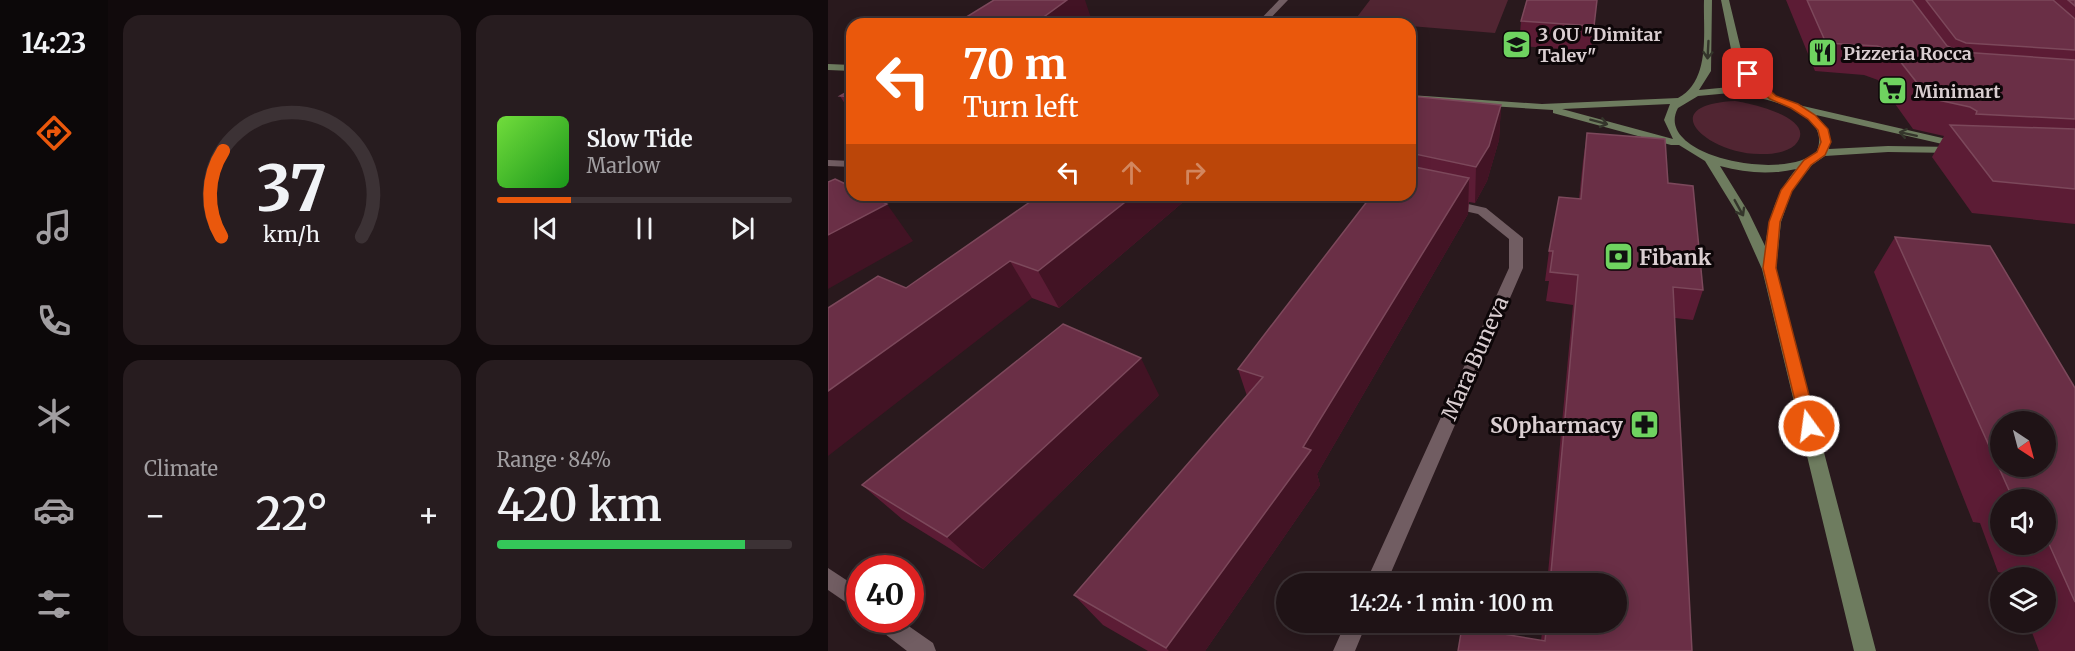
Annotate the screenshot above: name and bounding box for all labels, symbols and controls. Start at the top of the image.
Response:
place label: 3 OU "Dimitar Talev" [1538,23,1662,67]
text: 14:23 [22,26,86,60]
school or university icon: 3 OU "Dimitar Talev" [1501,28,1533,60]
restaurant icon: Pizzeria Rocca [1806,37,1838,69]
text: 70 m [963,38,1067,90]
one-way arrow [1702,39,1713,59]
icon: left [864,42,942,120]
place label: Pizzeria Rocca [1843,42,1972,65]
pin [1722,48,1773,99]
icon: arrive [1731,57,1764,90]
supermarket icon: Minimart [1877,75,1909,107]
place label: Minimart [1914,80,2001,103]
text: Turn left [963,90,1078,124]
icon: directions [33,112,75,154]
one-way arrow [1589,117,1608,129]
text: Slow Tide [587,125,693,153]
one-way arrow [1899,128,1919,139]
text: 37 [256,150,327,228]
text: Marlow [587,153,660,178]
icon: left [1052,156,1085,189]
icon: ahead [1115,156,1148,189]
icon: right [1178,156,1211,189]
one-way arrow [1734,199,1746,216]
icon: music [33,206,75,248]
icon: previous [529,212,562,245]
icon: pause [628,212,661,245]
icon: next [726,212,759,245]
text: km/h [263,222,320,249]
bank icon: Fibank [1602,241,1634,273]
place label: Fibank [1639,244,1712,271]
street label: Mara Buneva [1436,292,1514,424]
icon: phone [33,300,75,342]
position arrow [1777,394,1841,458]
icon: climate [33,395,75,437]
pharmacy icon: SOpharmacy [1628,409,1660,441]
north arrow [1990,411,2056,477]
map controls [1990,411,2056,633]
place label: SOpharmacy [1490,412,1624,439]
text: Range · 84% [497,447,611,472]
text: Climate [144,456,218,481]
text: 420 km [497,477,662,533]
text: 22° [256,486,328,542]
icon: car [33,489,75,531]
button: sound [1990,489,2056,555]
text: − [144,495,166,536]
text: + [417,495,439,536]
speed limit sign: 40 [846,555,924,633]
button: layers [1990,567,2056,633]
icon: filters [33,583,75,625]
text: 14:24 · 1 min · 100 m [1349,589,1554,617]

